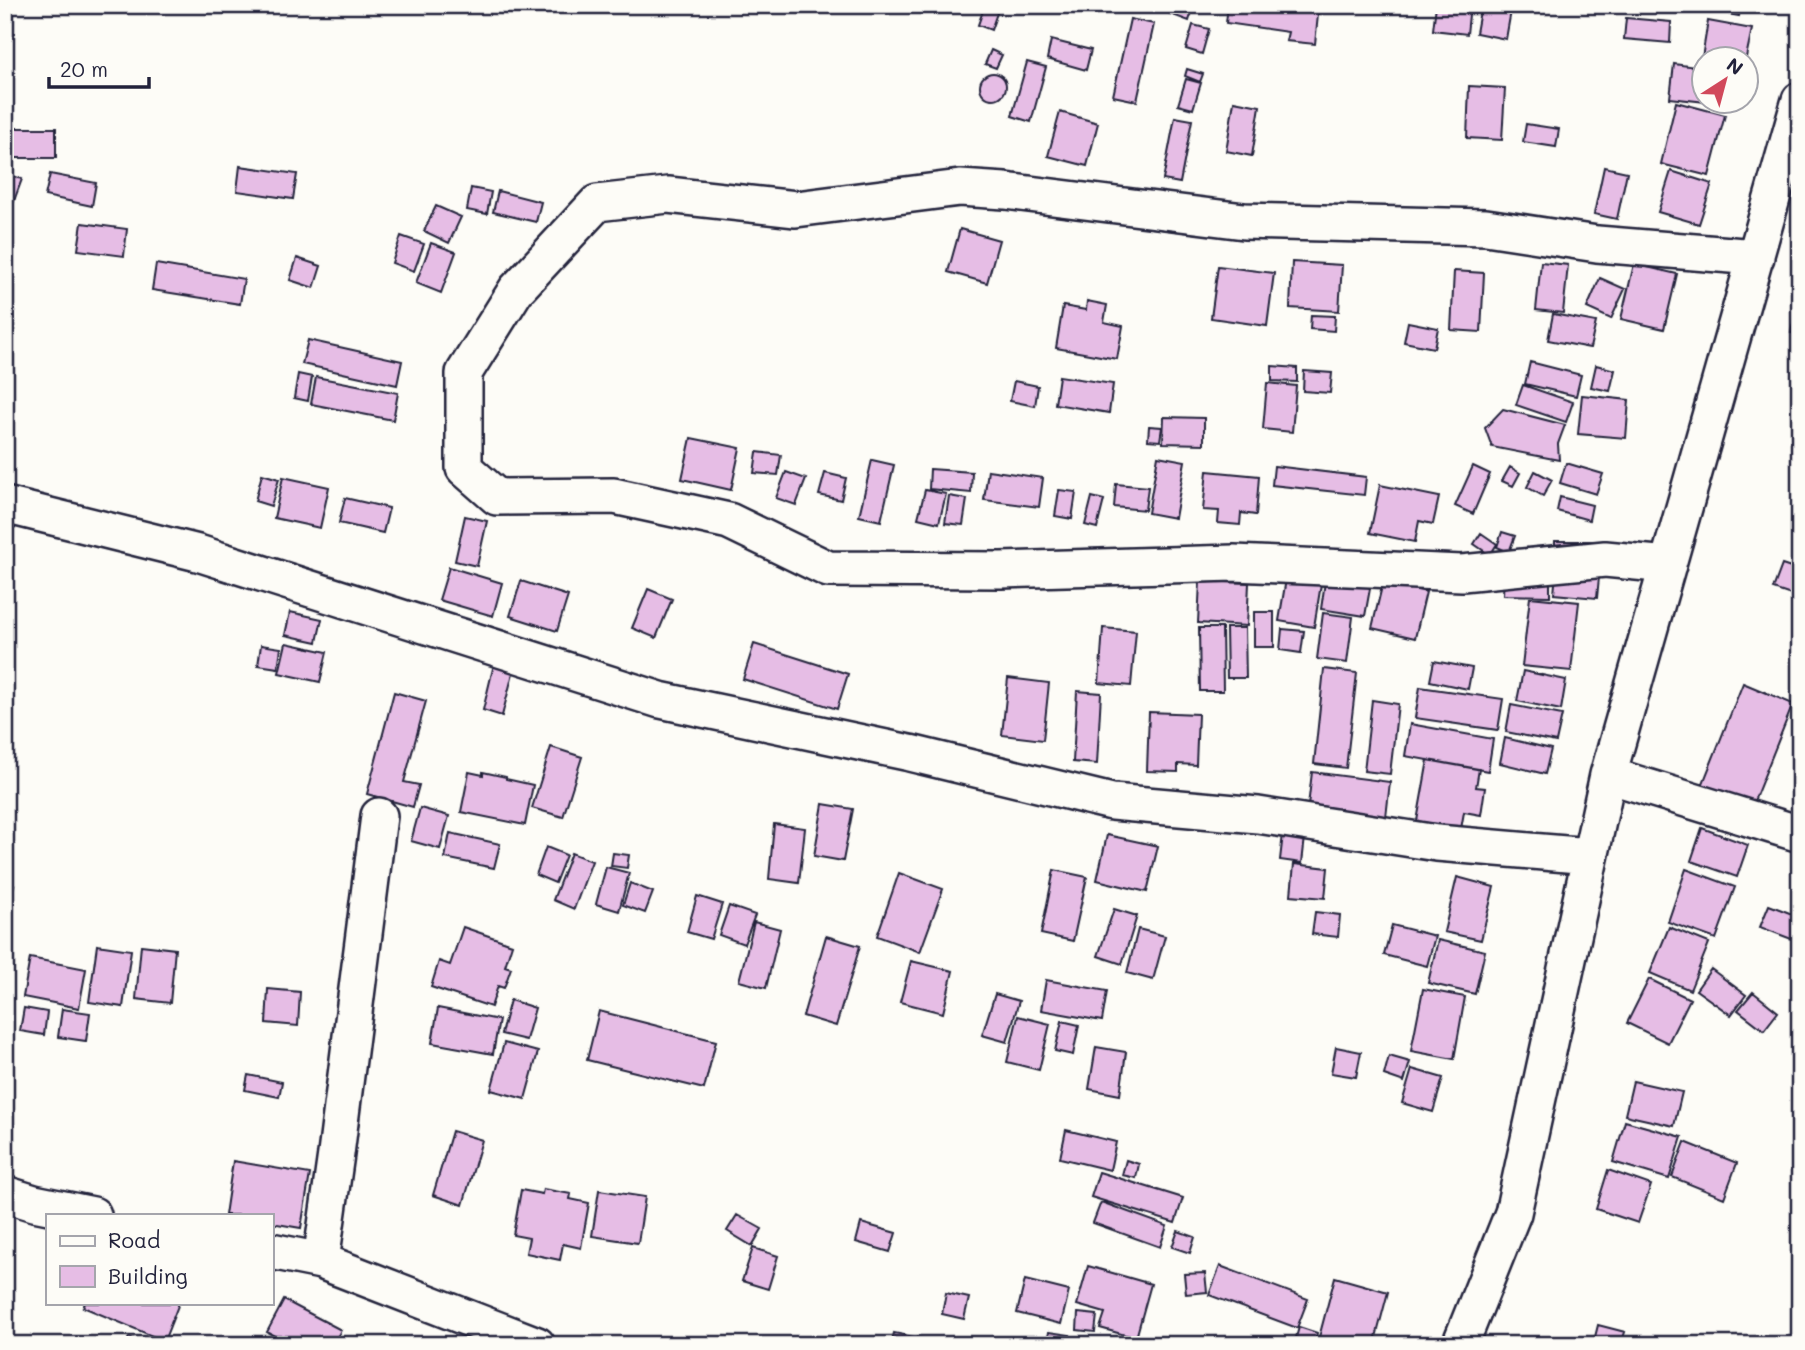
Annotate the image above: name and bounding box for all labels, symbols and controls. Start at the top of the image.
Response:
scale bar [49,46,149,90]
north arrow [1689,46,1759,116]
text: N [1722,51,1748,80]
text: 20 m [60,55,108,82]
legend [46,1214,273,1304]
text: Road [108,1226,160,1253]
text: Building [108,1262,188,1289]

